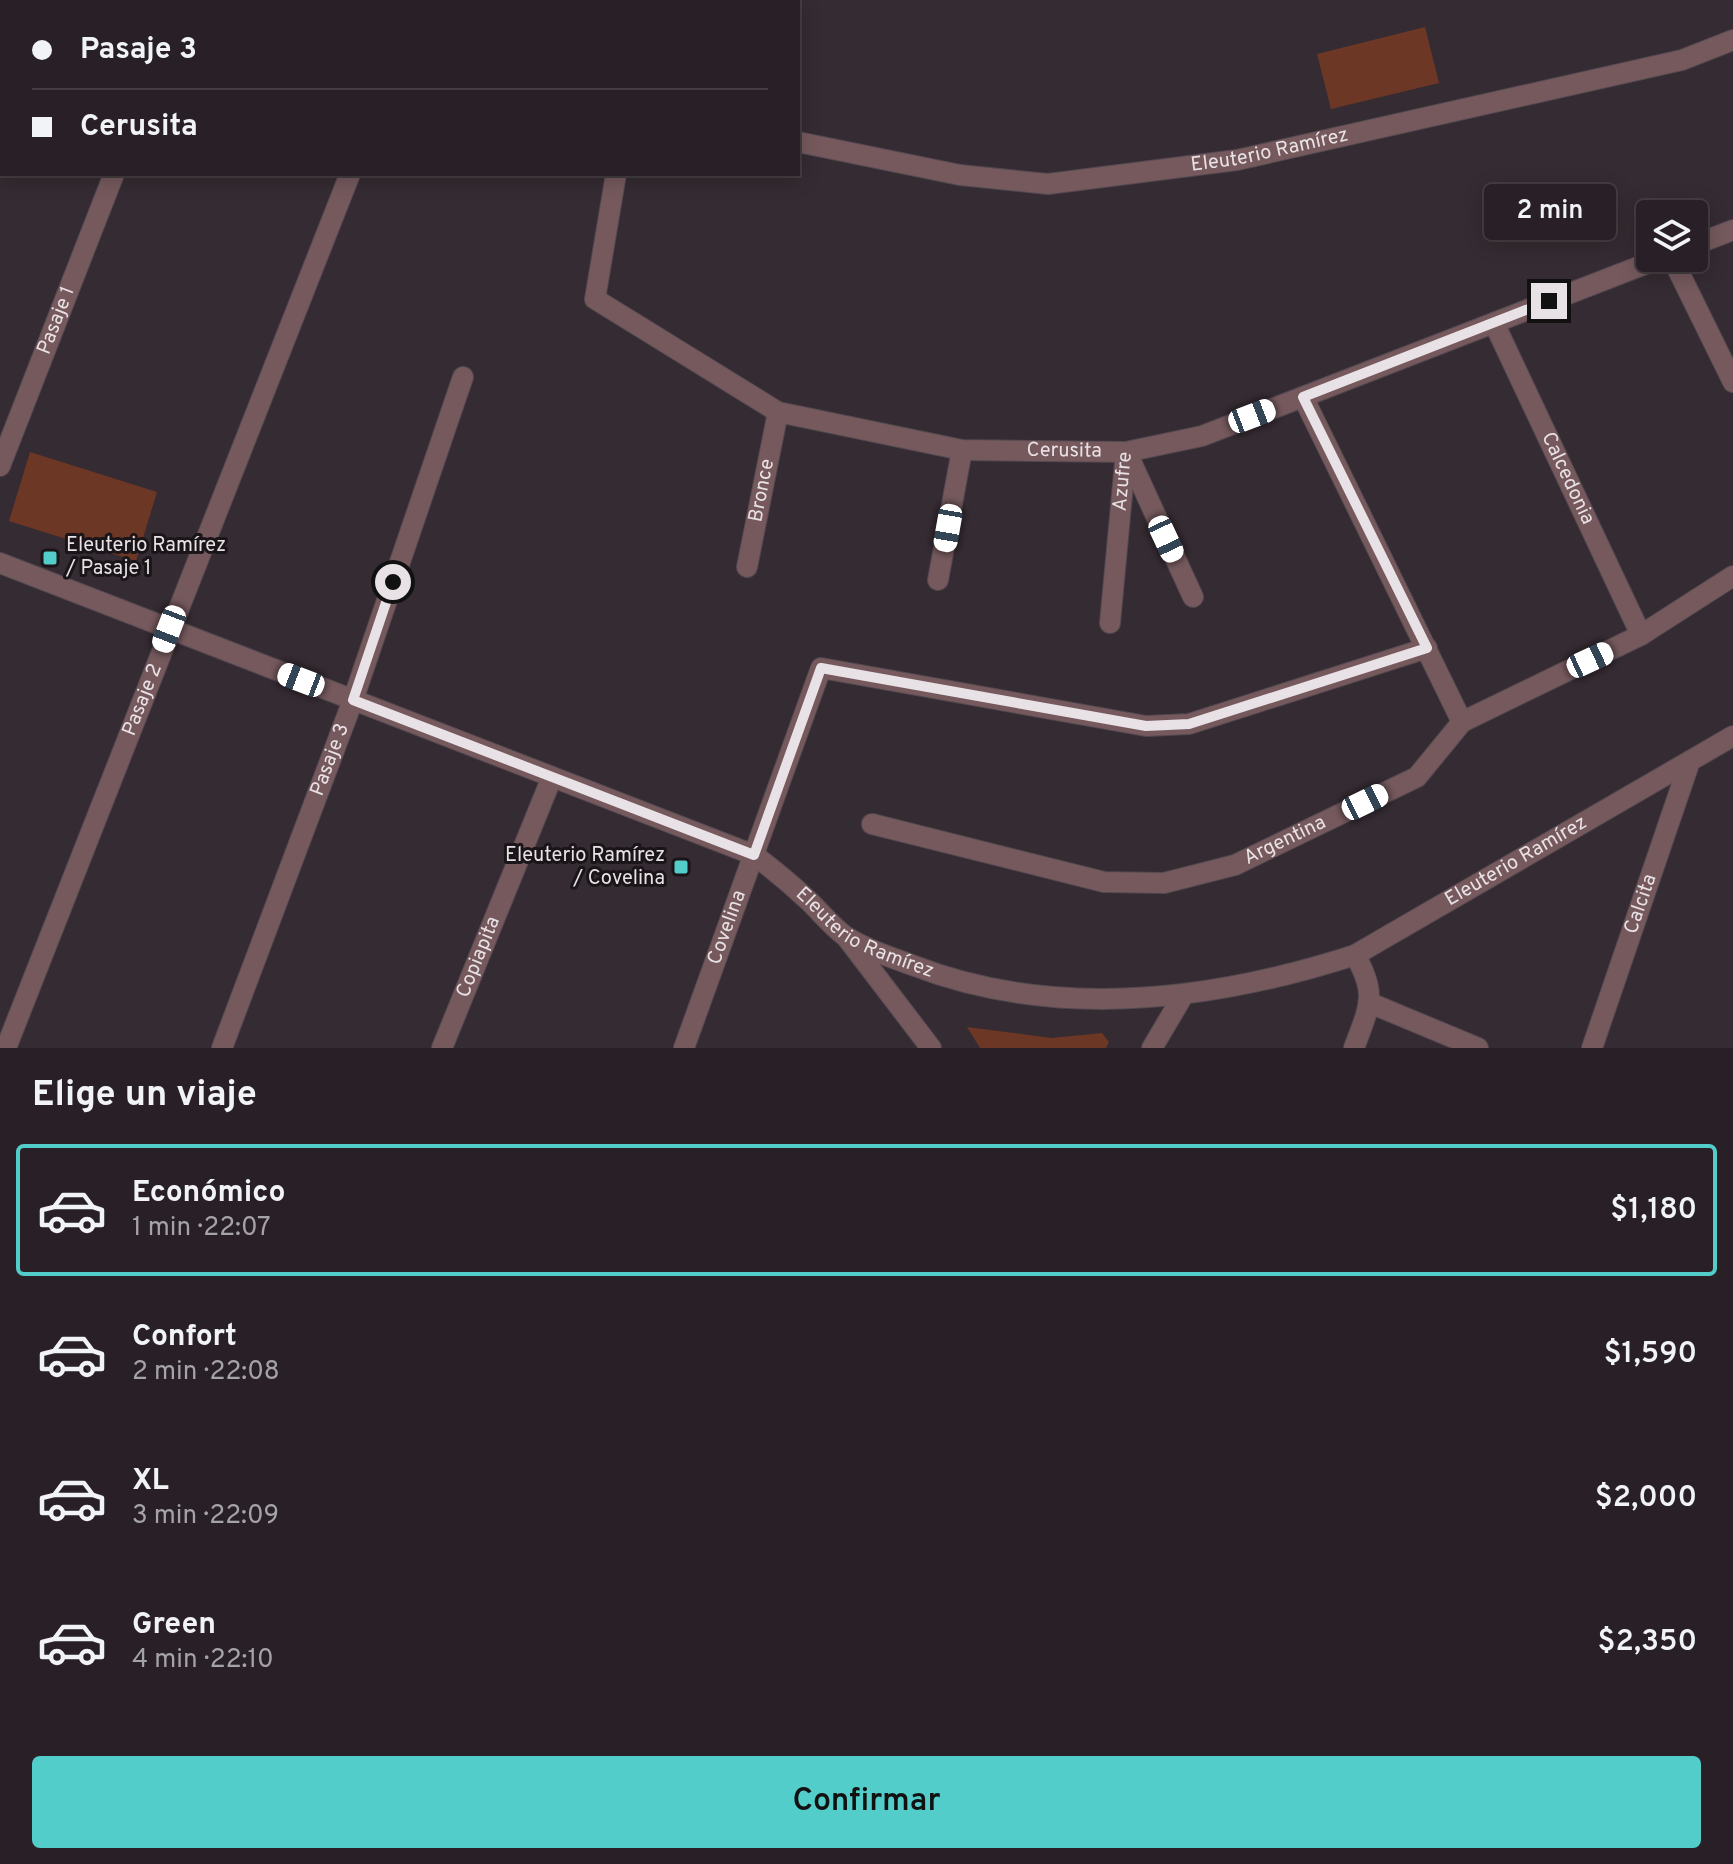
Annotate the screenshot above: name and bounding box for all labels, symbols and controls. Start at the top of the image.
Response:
text: Pasaje 3 [80,32,197,69]
text: Cerusita [80,109,198,146]
street label: Eleuterio Ramírez [1189,122,1351,179]
callout: 2 min [1483,185,1615,241]
text: 2 min [1516,195,1584,228]
map controls [1636,200,1708,272]
button: layers [1636,200,1708,272]
street label: Pasaje 1 [32,283,82,359]
route end [1531,283,1567,319]
car [1225,396,1279,436]
street label: Calcedonia [1534,428,1600,529]
street label: Cerusita [1026,438,1102,465]
street label: Azufre [1108,451,1139,513]
street label: Bronce [743,457,781,524]
car [932,502,964,554]
car [1145,512,1187,566]
place label: Eleuterio Ramírez / Pasaje 1 [65,533,226,582]
marker: Eleuterio Ramírez / Pasaje 1 [41,549,59,567]
route start [375,564,411,600]
car [149,602,189,656]
car [1563,639,1617,681]
street label: Pasaje 2 [117,660,169,740]
car [274,660,328,700]
street label: Pasaje 3 [305,720,356,800]
car [1338,781,1392,823]
street label: Argentina [1240,810,1330,872]
street label: Eleuterio Ramírez [1440,810,1592,913]
place label: Eleuterio Ramírez / Covelina [505,843,665,892]
marker: Eleuterio Ramírez / Covelina [672,858,690,876]
street label: Calcita [1619,871,1663,938]
street label: Eleuterio Ramírez [790,882,937,985]
street label: Covelina [702,887,753,968]
street label: Copiapita [451,913,507,1002]
text: Elige un viaje [32,1073,257,1119]
icon: car [36,1174,108,1246]
text: Económico [132,1175,285,1212]
text: $1,180 [1610,1192,1697,1229]
text: 1 min · 22:07 [132,1212,270,1245]
icon: car [36,1318,108,1390]
text: Confort [132,1319,237,1356]
text: $1,590 [1604,1336,1697,1373]
text: 2 min · 22:08 [132,1356,280,1389]
icon: car [36,1462,108,1534]
text: XL [132,1463,169,1500]
text: $2,000 [1595,1480,1697,1517]
text: 3 min · 22:09 [132,1500,279,1533]
icon: car [36,1606,108,1678]
text: Green [132,1607,216,1644]
text: $2,350 [1598,1624,1697,1661]
text: 4 min · 22:10 [132,1644,274,1677]
button: Confirmar [32,1756,1701,1848]

